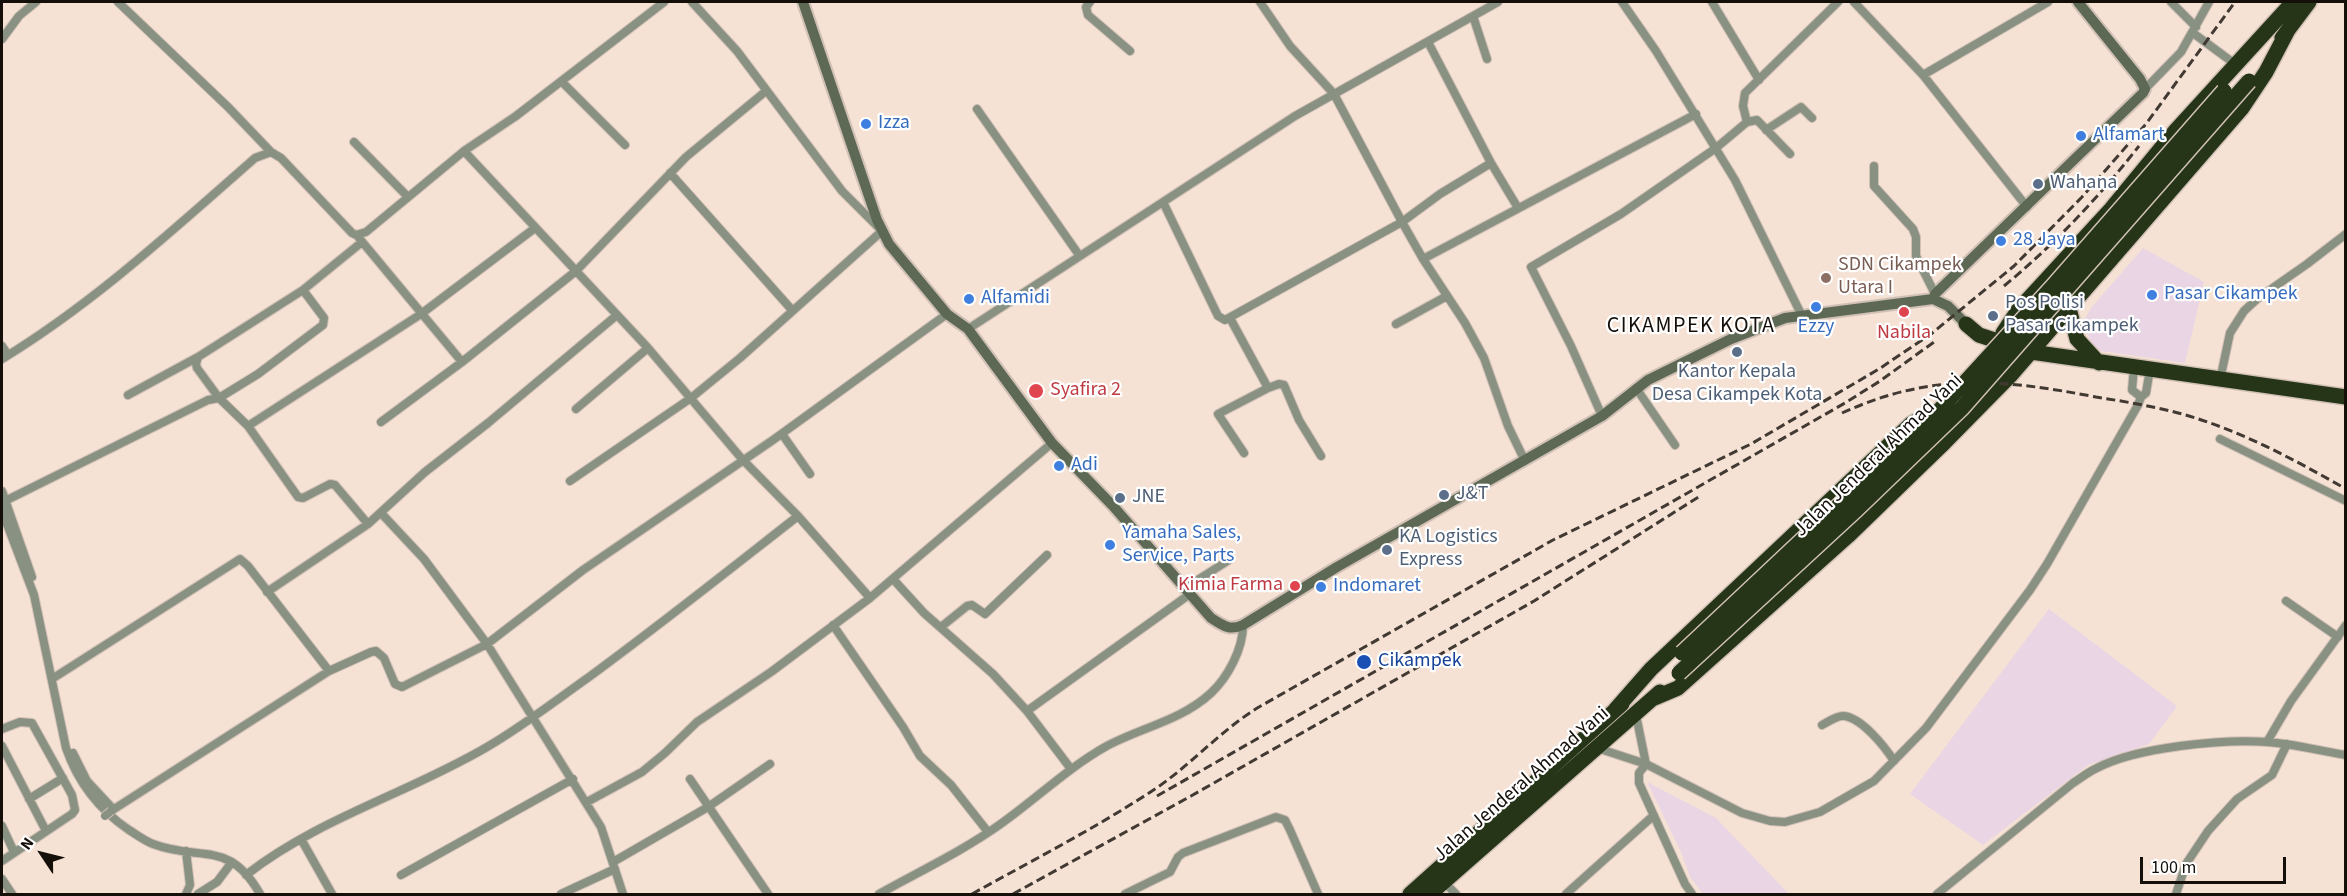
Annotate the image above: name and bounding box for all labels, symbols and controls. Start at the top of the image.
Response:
place label: Izza [878,112,910,136]
marker: Izza [859,117,873,131]
place label: Alfamart [2093,124,2165,148]
marker: Alfamart [2074,129,2088,143]
place label: Wahana [2050,172,2117,196]
marker: Wahana [2031,177,2045,191]
place label: 28 Jaya [2013,229,2076,253]
marker: 28 Jaya [1994,234,2008,248]
place label: SDN Cikampek Utara I [1838,254,1962,301]
marker: SDN Cikampek Utara I [1819,271,1833,285]
place label: Pasar Cikampek [2164,283,2298,307]
place label: Alfamidi [981,287,1050,311]
marker: Pasar Cikampek [2145,288,2159,302]
marker: Alfamidi [962,292,976,306]
place label: Pos Polisi Pasar Cikampek [2005,292,2139,339]
marker: Ezzy [1809,300,1823,314]
marker: Nabila [1897,305,1911,319]
marker: Pos Polisi Pasar Cikampek [1986,309,2000,323]
district label: CIKAMPEK KOTA [1607,314,1775,340]
place label: Ezzy [1798,316,1834,340]
place label: Nabila [1877,322,1931,346]
marker: Kantor Kepala Desa Cikampek Kota [1730,345,1744,359]
place label: Kantor Kepala Desa Cikampek Kota [1652,361,1822,408]
street label: Jalan Jenderal Ahmad Yani [1790,369,1968,543]
place label: Syafira 2 [1050,379,1121,403]
marker: Syafira 2 [1027,382,1045,400]
place label: Adi [1071,454,1098,478]
marker: Adi [1052,459,1066,473]
place label: J&T [1456,483,1488,507]
place label: JNE [1132,486,1165,510]
marker: J&T [1437,488,1451,502]
marker: JNE [1113,491,1127,505]
place label: Yamaha Sales, Service, Parts [1122,522,1241,569]
place label: KA Logistics Express [1399,526,1498,573]
marker: Yamaha Sales, Service, Parts [1103,538,1117,552]
marker: KA Logistics Express [1380,543,1394,557]
place label: Kimia Farma [1178,574,1283,598]
place label: Indomaret [1333,575,1421,599]
marker: Kimia Farma [1288,579,1302,593]
marker: Indomaret [1314,580,1328,594]
place label: Cikampek [1378,650,1462,674]
marker: Cikampek [1355,653,1373,671]
street label: Jalan Jenderal Ahmad Yani [1429,702,1615,868]
north arrow [12,824,72,884]
text: N [15,833,39,854]
scale bar [2143,845,2288,883]
text: 100 m [2151,855,2196,880]

